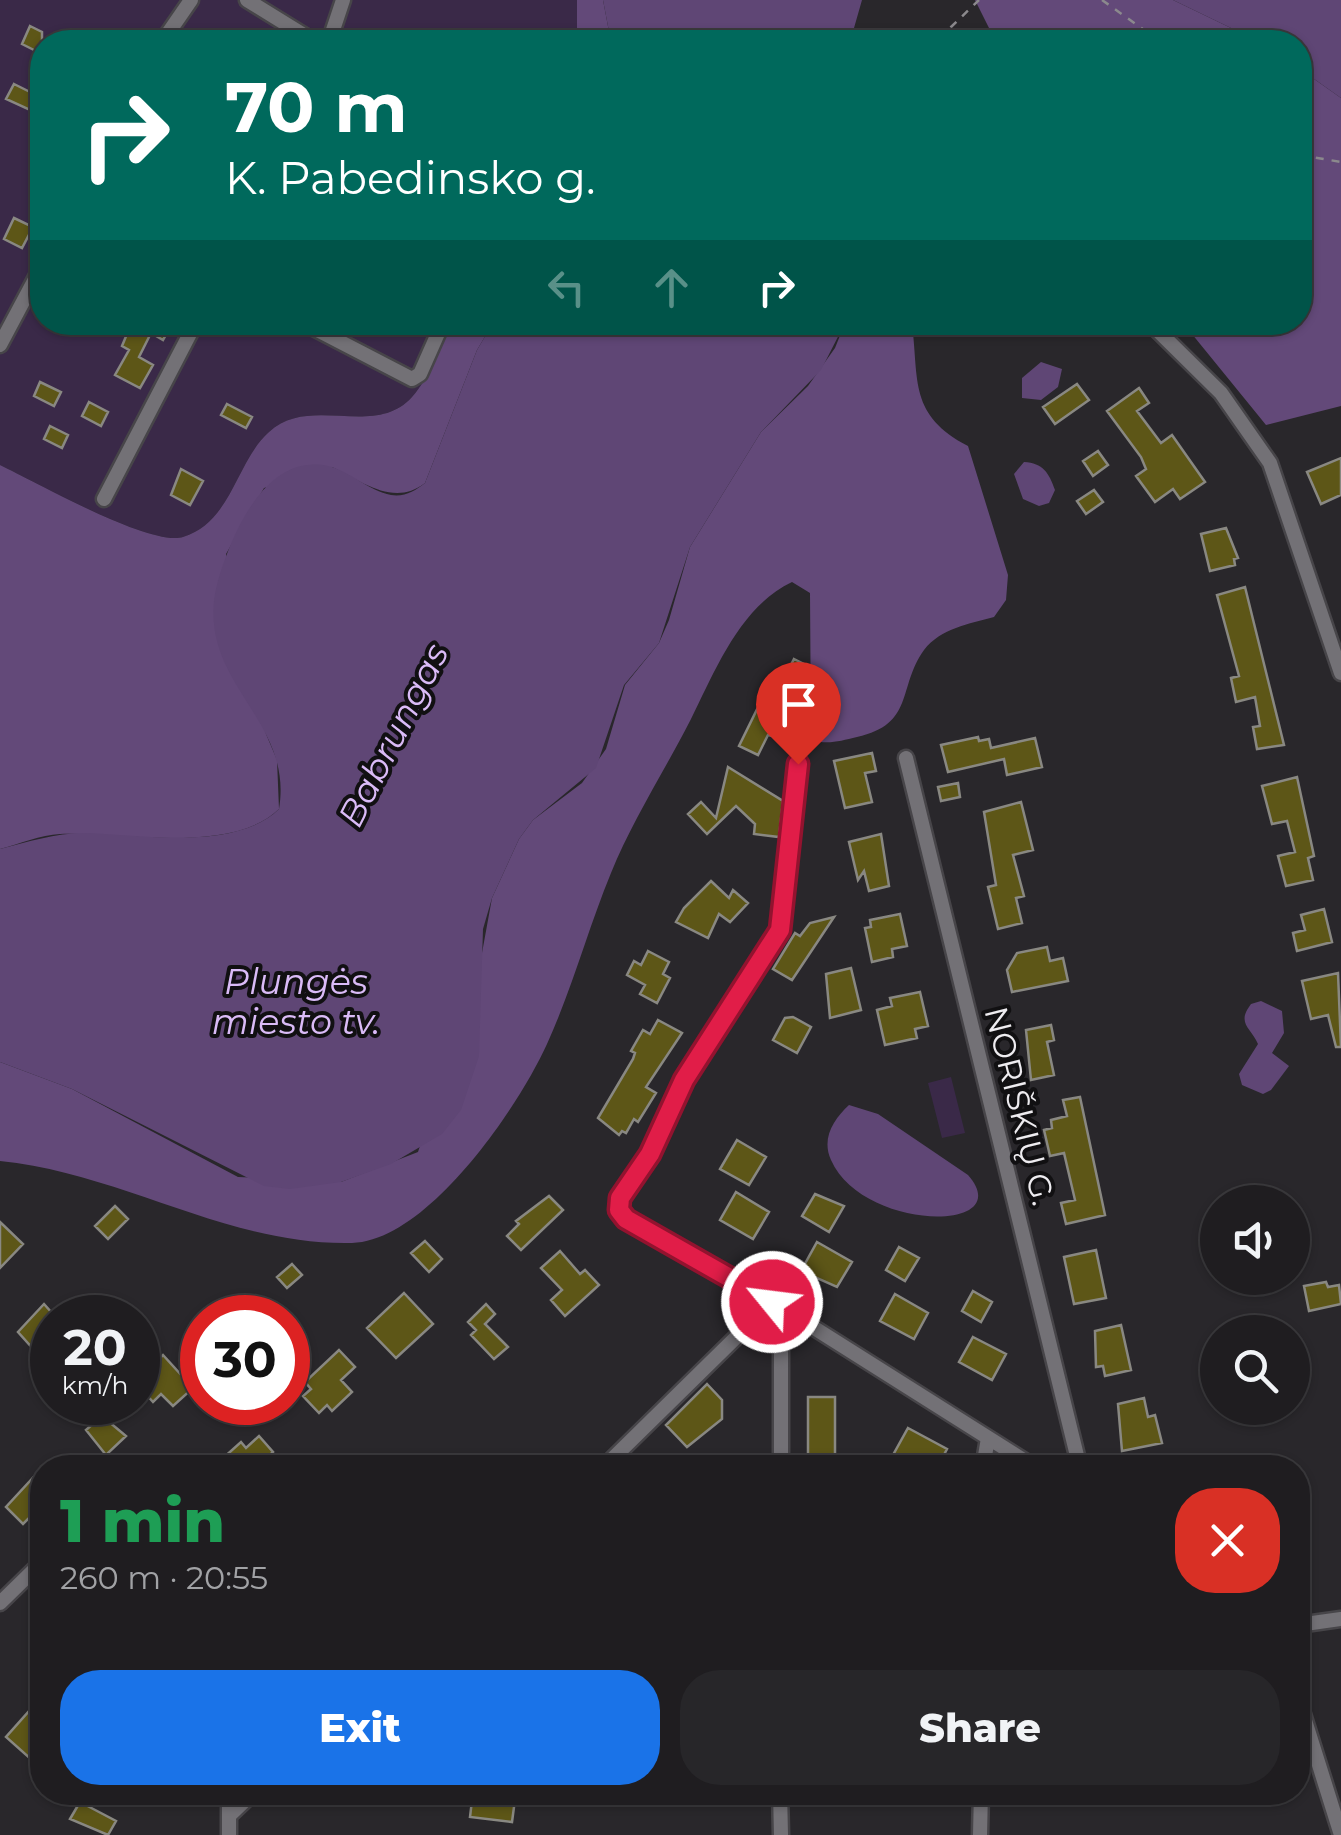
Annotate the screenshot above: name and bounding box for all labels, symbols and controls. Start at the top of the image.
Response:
text: 70 m [225,64,408,150]
icon: right [60,70,190,200]
text: K. Pabedinsko g. [225,150,596,205]
icon: left [539,260,594,315]
icon: ahead [644,260,699,315]
icon: right [749,260,804,315]
water label: Babrungas [328,636,458,834]
pin [756,662,841,765]
icon: arrive [771,677,826,732]
water label: Plungės miesto tv. [212,960,380,1043]
street label: NORIŠKIŲ G. [976,1003,1064,1209]
map controls [1200,1185,1310,1425]
button: sound [1200,1185,1310,1295]
position arrow [720,1250,824,1354]
speed limit sign: 30 [180,1295,310,1425]
button: search [1200,1315,1310,1425]
text: 20 [63,1317,127,1378]
text: km/h [62,1370,128,1400]
text: 1 min [60,1484,225,1557]
button: close [1175,1488,1280,1593]
text: 260 m · 20:55 [60,1558,268,1597]
button: Exit [60,1670,660,1785]
button: Share [680,1670,1280,1785]

